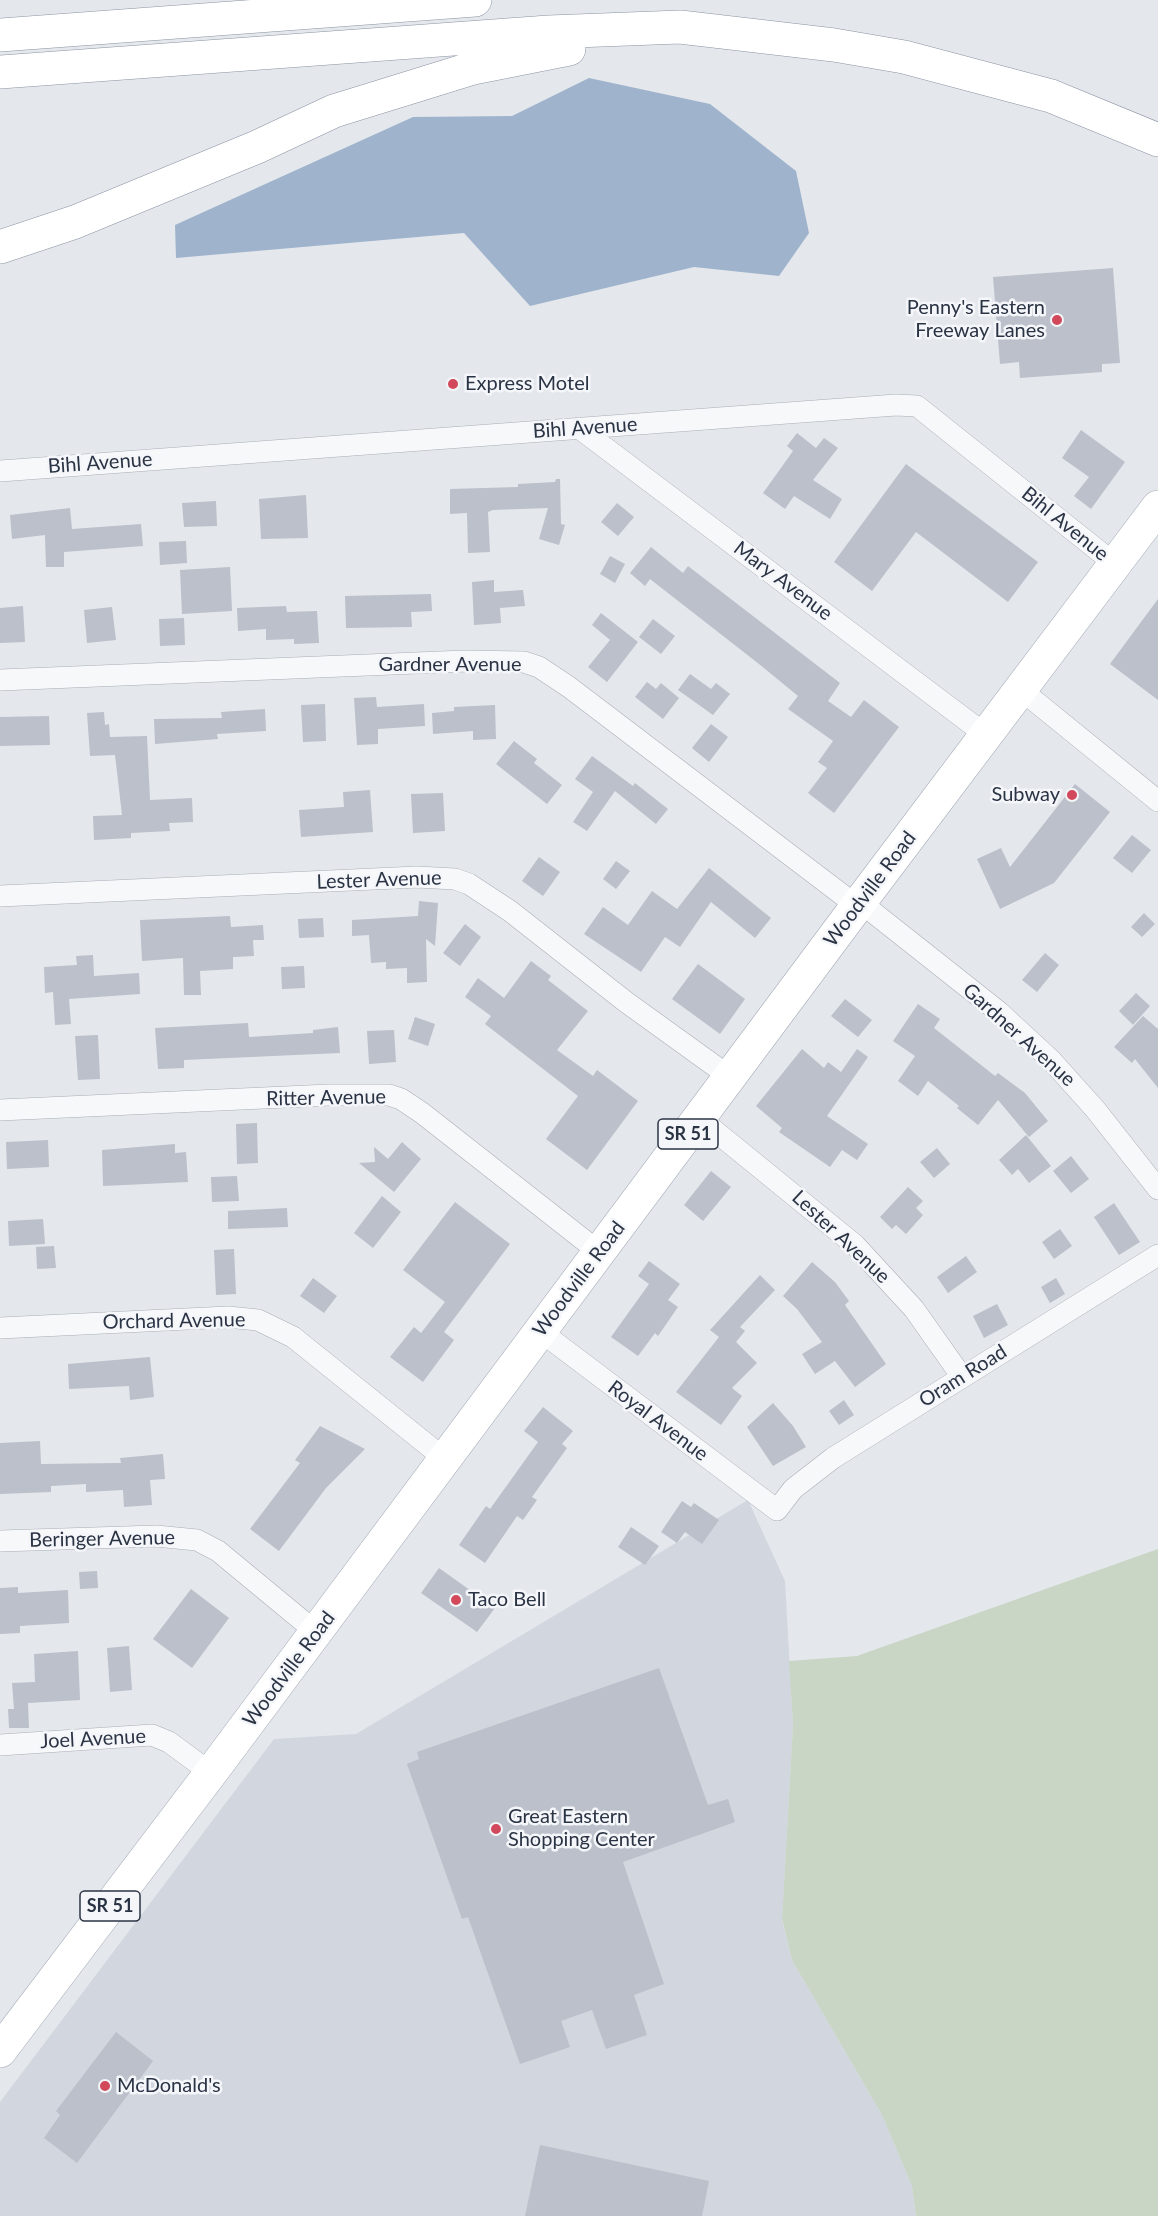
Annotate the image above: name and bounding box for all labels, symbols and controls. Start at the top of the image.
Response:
place label: Penny's Eastern Freeway Lanes [907,296,1045,343]
marker: Penny's Eastern Freeway Lanes [1050,313,1064,327]
place label: Express Motel [465,372,589,396]
marker: Express Motel [446,377,460,391]
street label: Bihl Avenue [532,412,638,444]
street label: Bihl Avenue [47,447,153,479]
street label: Bihl Avenue [1017,482,1113,566]
street label: Mary Avenue [729,536,837,626]
street label: Gardner Avenue [379,653,521,677]
place label: Subway [992,783,1060,807]
marker: Subway [1065,788,1079,802]
street label: Woodville Road [819,827,921,951]
street label: Lester Avenue [316,866,442,894]
street label: Gardner Avenue [958,978,1080,1092]
street label: Ritter Avenue [266,1085,386,1111]
road number: SR 51 [658,1119,718,1149]
street label: Lester Avenue [787,1186,895,1288]
street label: Woodville Road [528,1217,630,1341]
street label: Orchard Avenue [102,1308,246,1334]
street label: Oram Road [915,1340,1011,1412]
street label: Royal Avenue [603,1376,713,1466]
street label: Beringer Avenue [29,1526,175,1552]
place label: Taco Bell [468,1588,546,1612]
marker: Taco Bell [449,1593,463,1607]
street label: Woodville Road [238,1607,340,1731]
street label: Joel Avenue [39,1724,147,1754]
place label: Great Eastern Shopping Center [508,1805,655,1852]
marker: Great Eastern Shopping Center [489,1822,503,1836]
road number: SR 51 [80,1891,140,1921]
place label: McDonald's [117,2074,221,2098]
marker: McDonald's [98,2079,112,2093]

